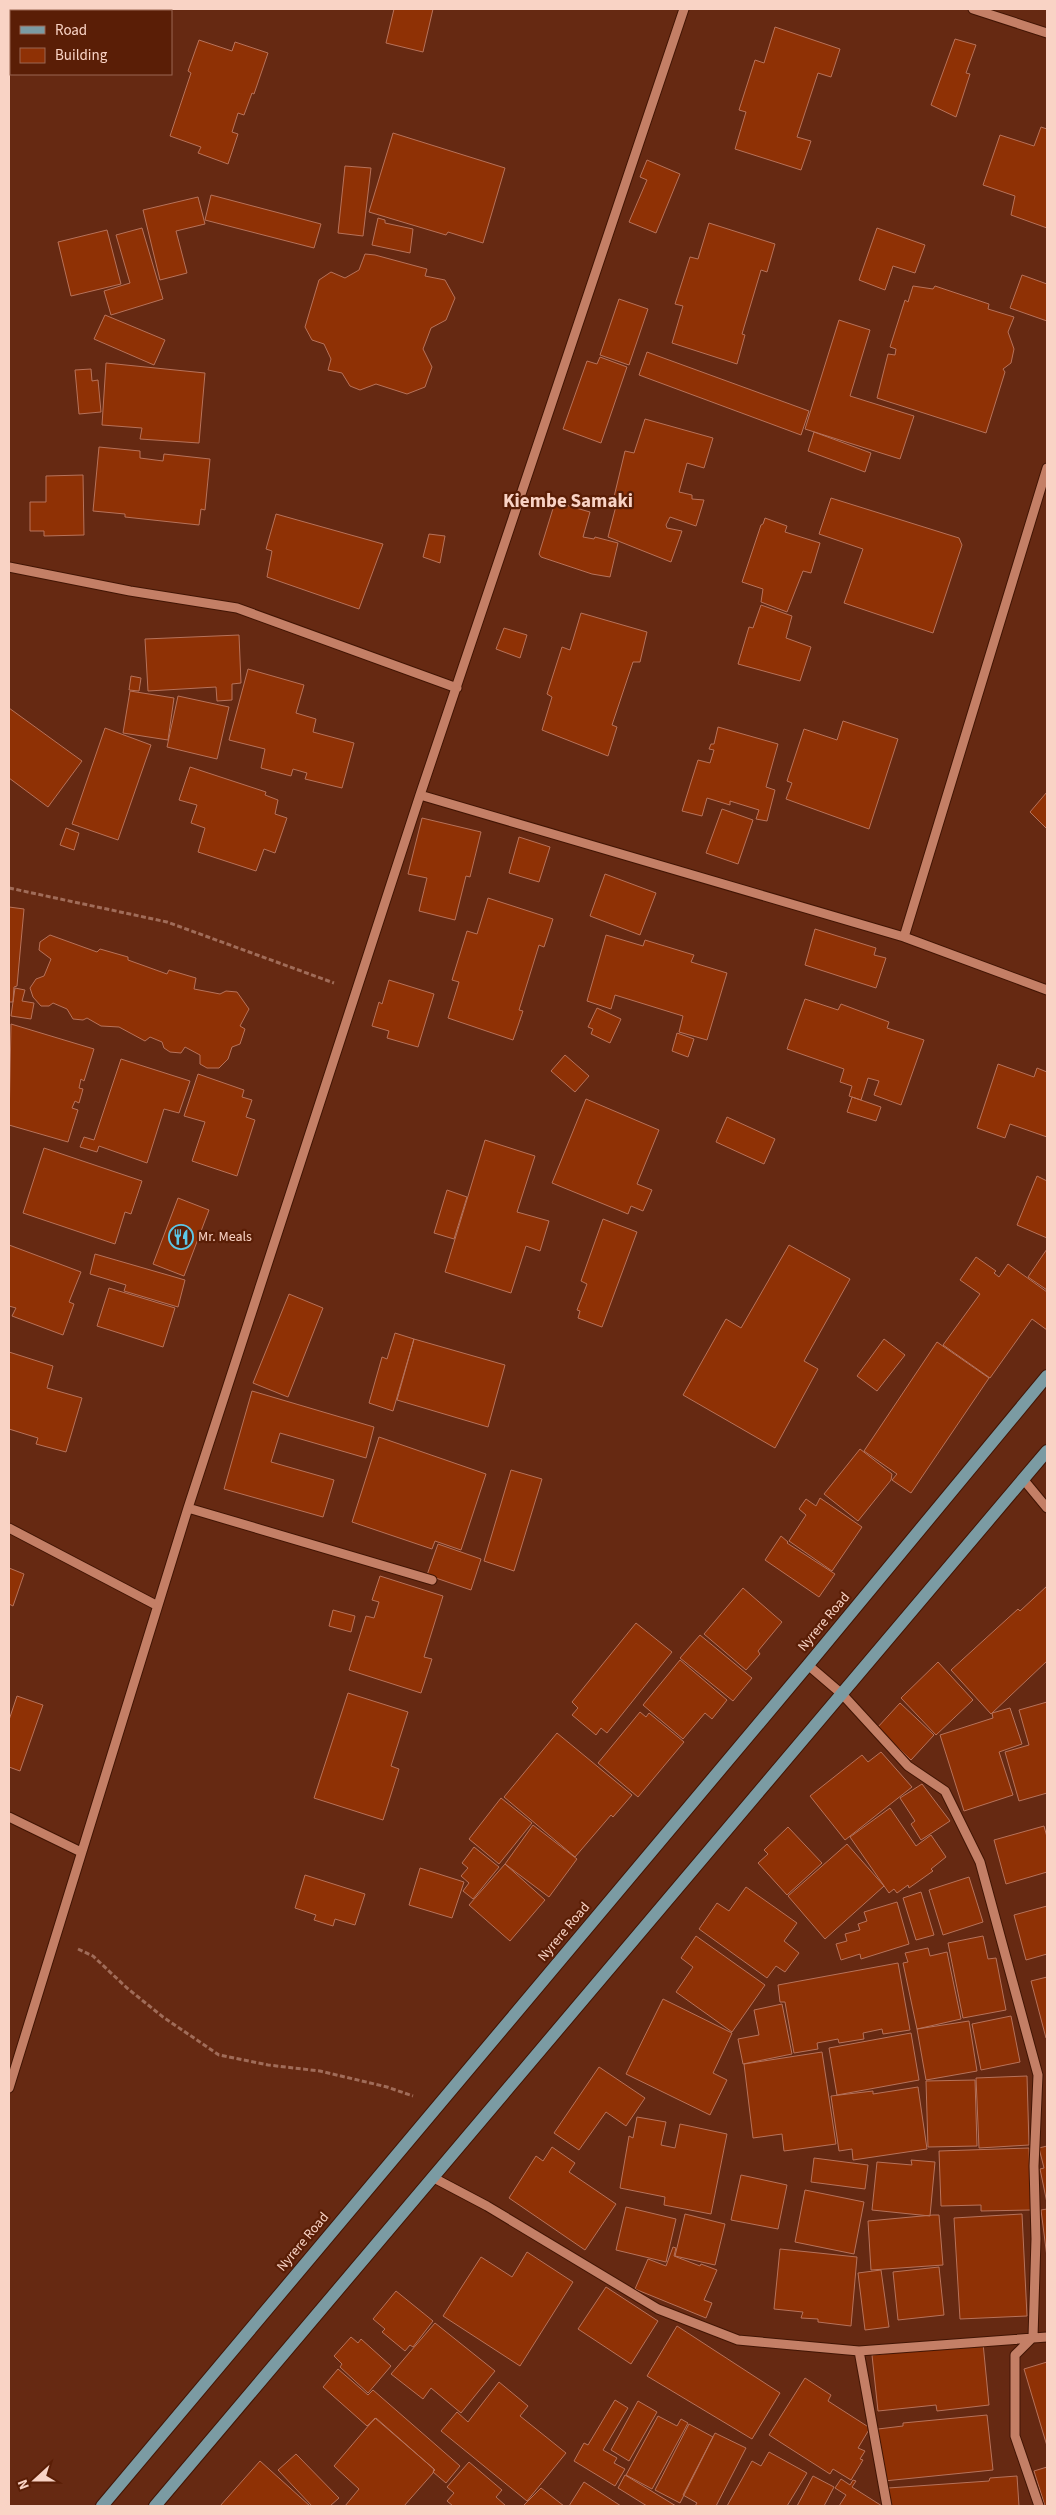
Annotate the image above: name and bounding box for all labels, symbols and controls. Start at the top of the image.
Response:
legend [10,10,172,75]
text: Road [55,20,87,41]
text: Building [55,45,108,66]
district label: Kiembe Samaki [503,488,633,515]
restaurant icon: Mr. Meals [168,1224,194,1250]
place label: Mr. Meals [198,1227,252,1247]
street label: Nyrere Road [793,1588,855,1656]
street label: Nyrere Road [533,1898,595,1966]
street label: Nyrere Road [272,2208,334,2276]
north arrow [10,2455,60,2505]
text: N [13,2476,35,2492]

